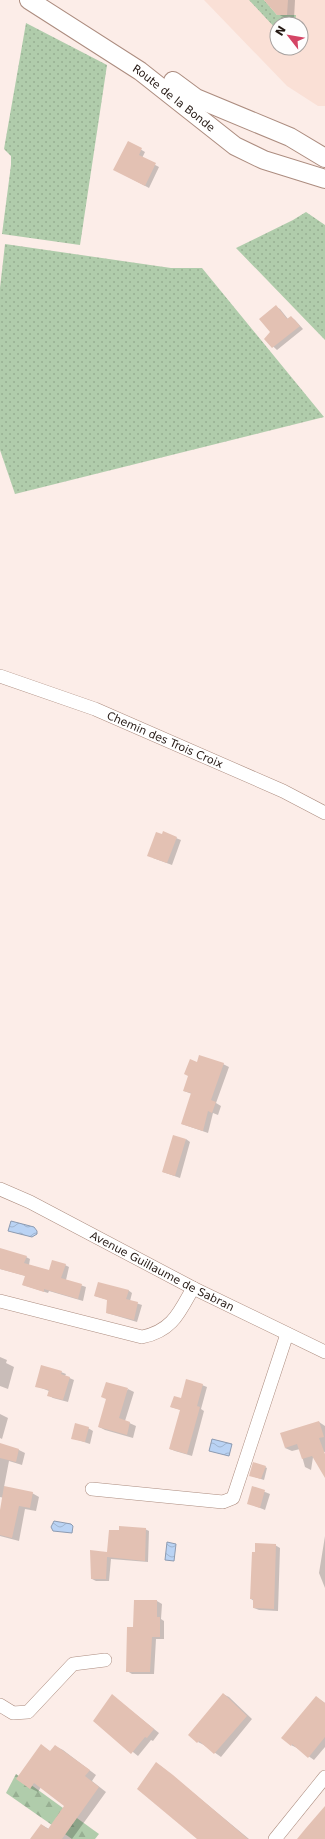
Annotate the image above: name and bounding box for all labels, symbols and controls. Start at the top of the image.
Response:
north arrow [269,16,309,56]
text: N [273,24,289,38]
street label: Route de la Bonde [130,62,217,135]
street label: Chemin des Trois Croix [105,709,225,771]
street label: Avenue Guillaume de Sabran [88,1229,236,1314]

